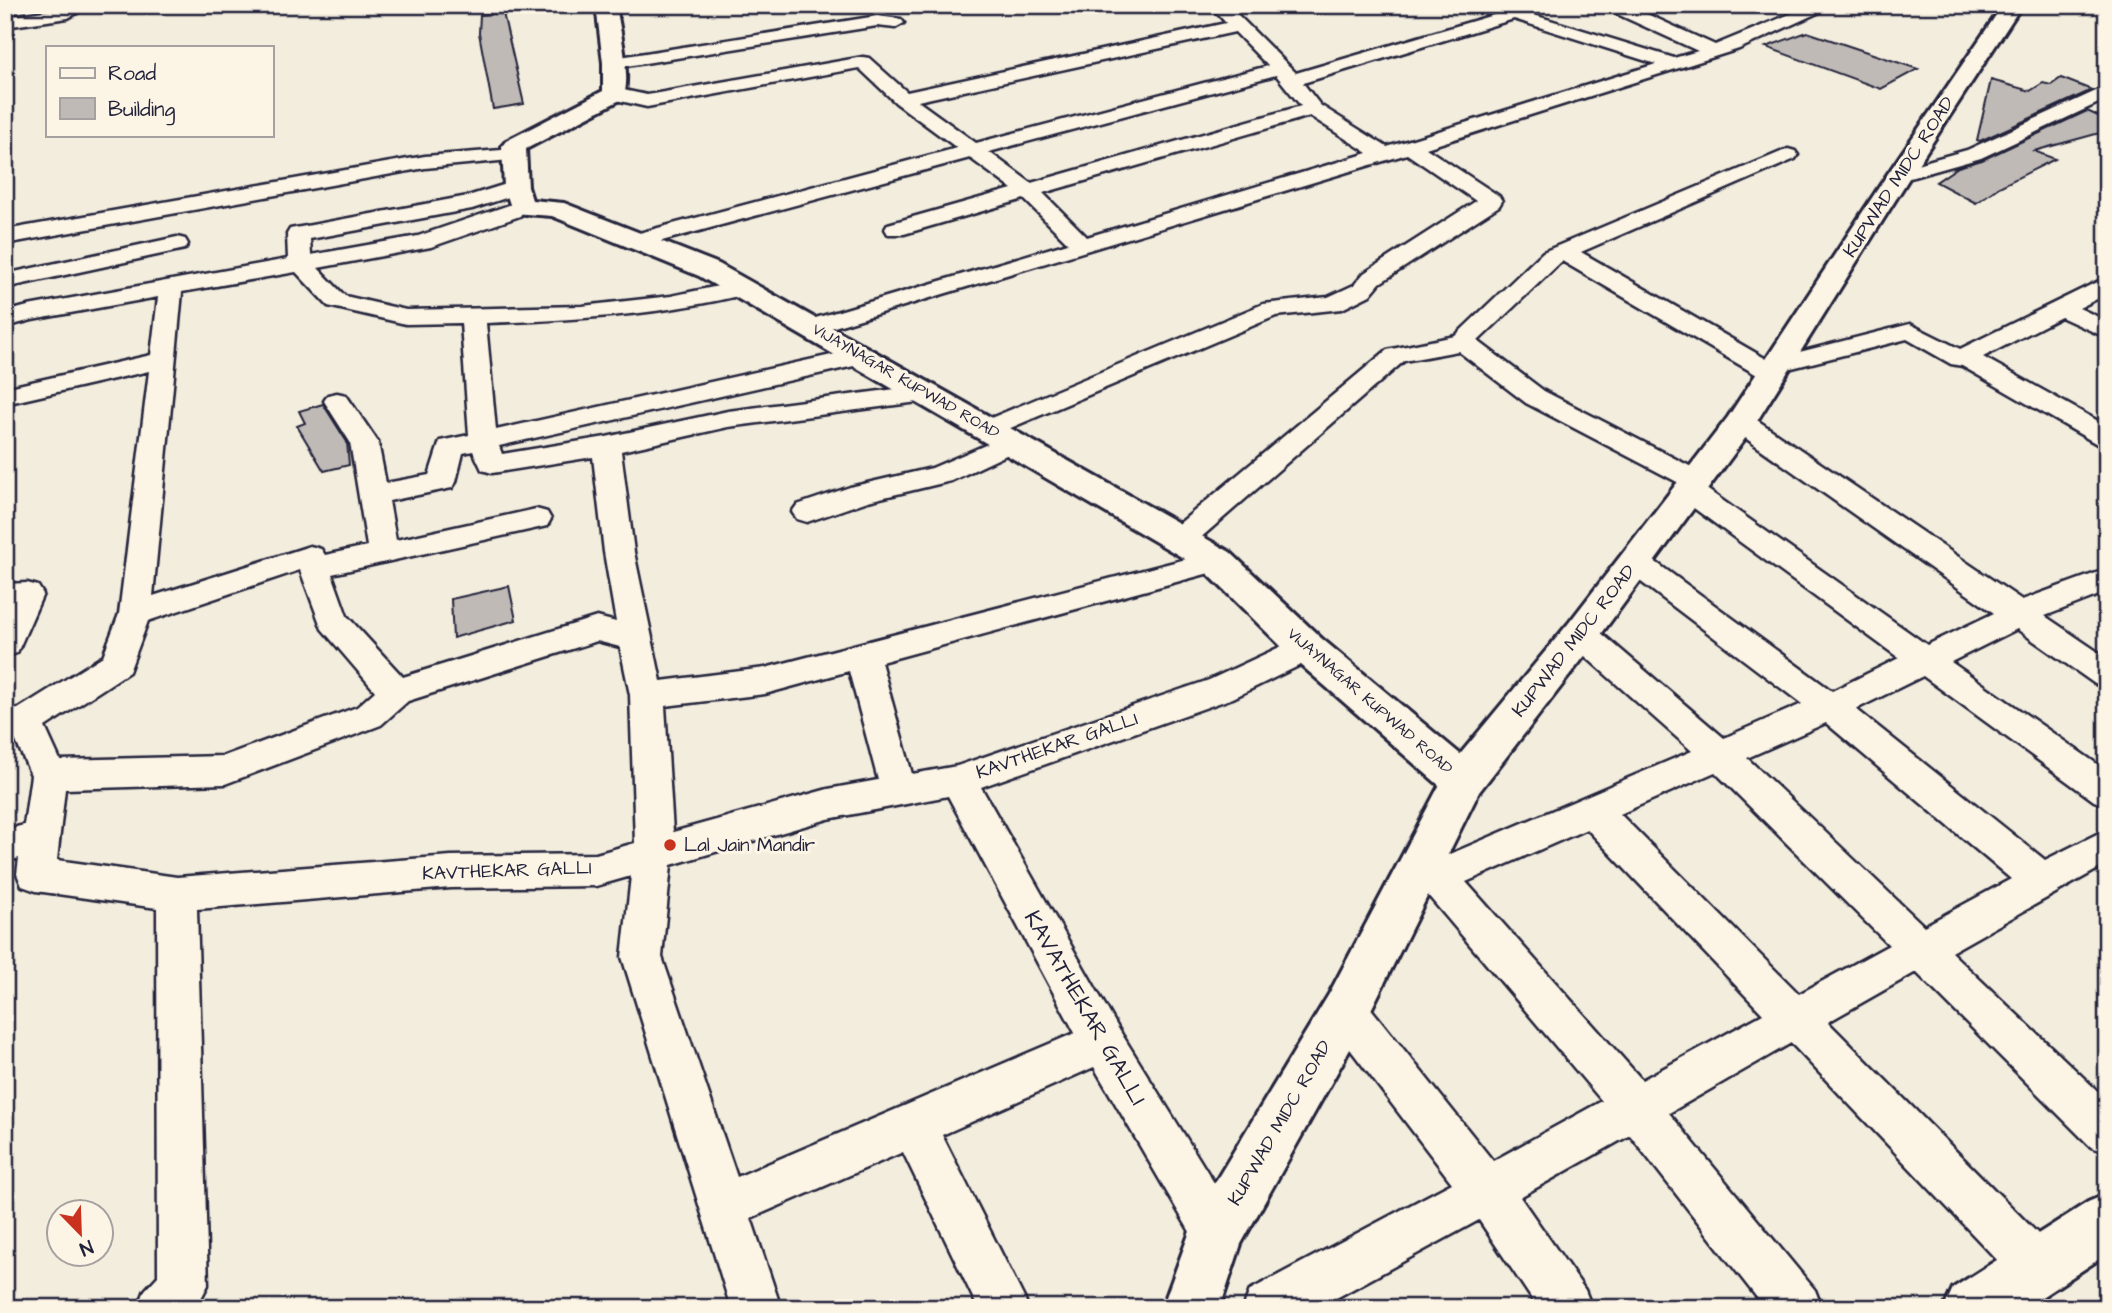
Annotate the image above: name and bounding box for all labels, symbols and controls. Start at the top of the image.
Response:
legend [46,46,273,136]
text: Road [108,59,156,88]
street label: KUPWAD MIDC ROAD [1837,91,1961,263]
text: Building [108,95,176,126]
street label: VIJAYNAGAR KUPWAD ROAD [808,318,1004,444]
street label: KUPWAD MIDC ROAD [1506,559,1642,723]
street label: VIJAYNAGAR KUPWAD ROAD [1282,623,1458,779]
street label: KAVTHEKAR GALLI [972,706,1142,786]
place label: Lal Jain Mandir [684,832,816,859]
marker: Lal Jain Mandir [662,837,678,853]
street label: KAVTHEKAR GALLI [422,855,592,887]
street label: KAVATHEKAR GALLI [1016,905,1154,1111]
street label: KUPWAD MIDC ROAD [1222,1035,1338,1211]
north arrow [46,1198,116,1268]
text: N [75,1233,97,1262]

